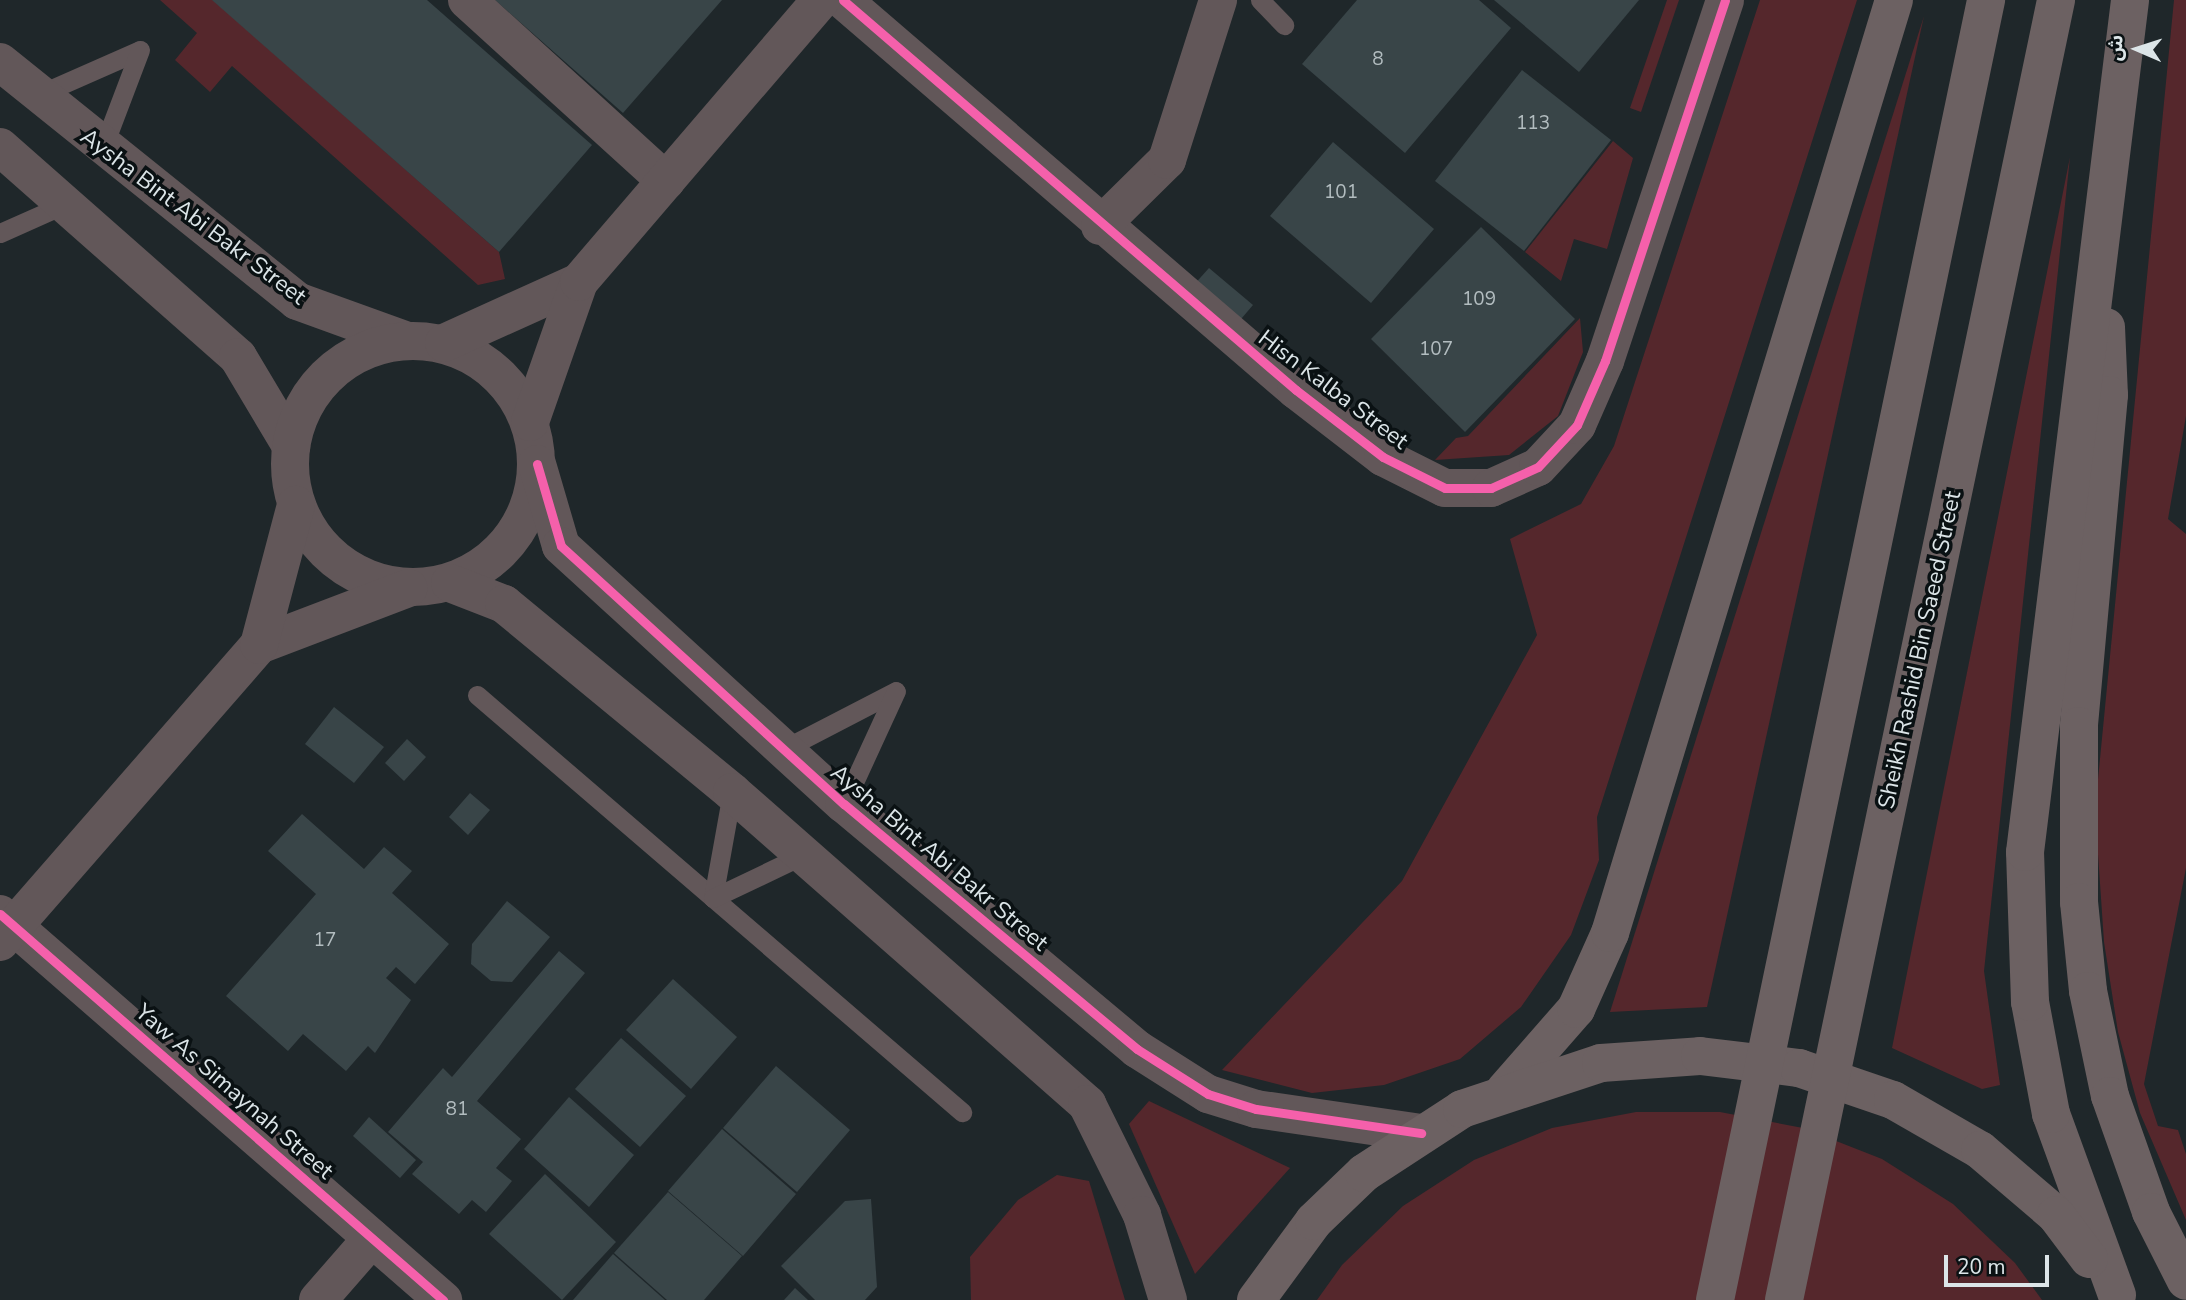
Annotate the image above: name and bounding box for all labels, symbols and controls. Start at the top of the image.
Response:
north arrow [2102,14,2172,84]
text: ش [2102,34,2130,62]
house number: 8 [1372,49,1384,71]
house number: 113 [1516,113,1550,135]
street label: Aysha Bint Abi Bakr Street [75,123,311,311]
house number: 101 [1324,182,1358,204]
house number: 109 [1462,289,1496,311]
street label: Hisn Kalba Street [1253,325,1413,455]
house number: 107 [1419,339,1453,361]
street label: Sheikh Rashid Bin Saeed Street [1873,489,1967,811]
street label: Aysha Bint Abi Bakr Street [825,759,1053,957]
house number: 17 [314,930,336,952]
street label: Yaw As Simaynah Street [130,999,338,1185]
house number: 81 [446,1099,468,1121]
scale bar [1948,1240,2053,1284]
text: 20 m [1957,1253,2006,1281]

